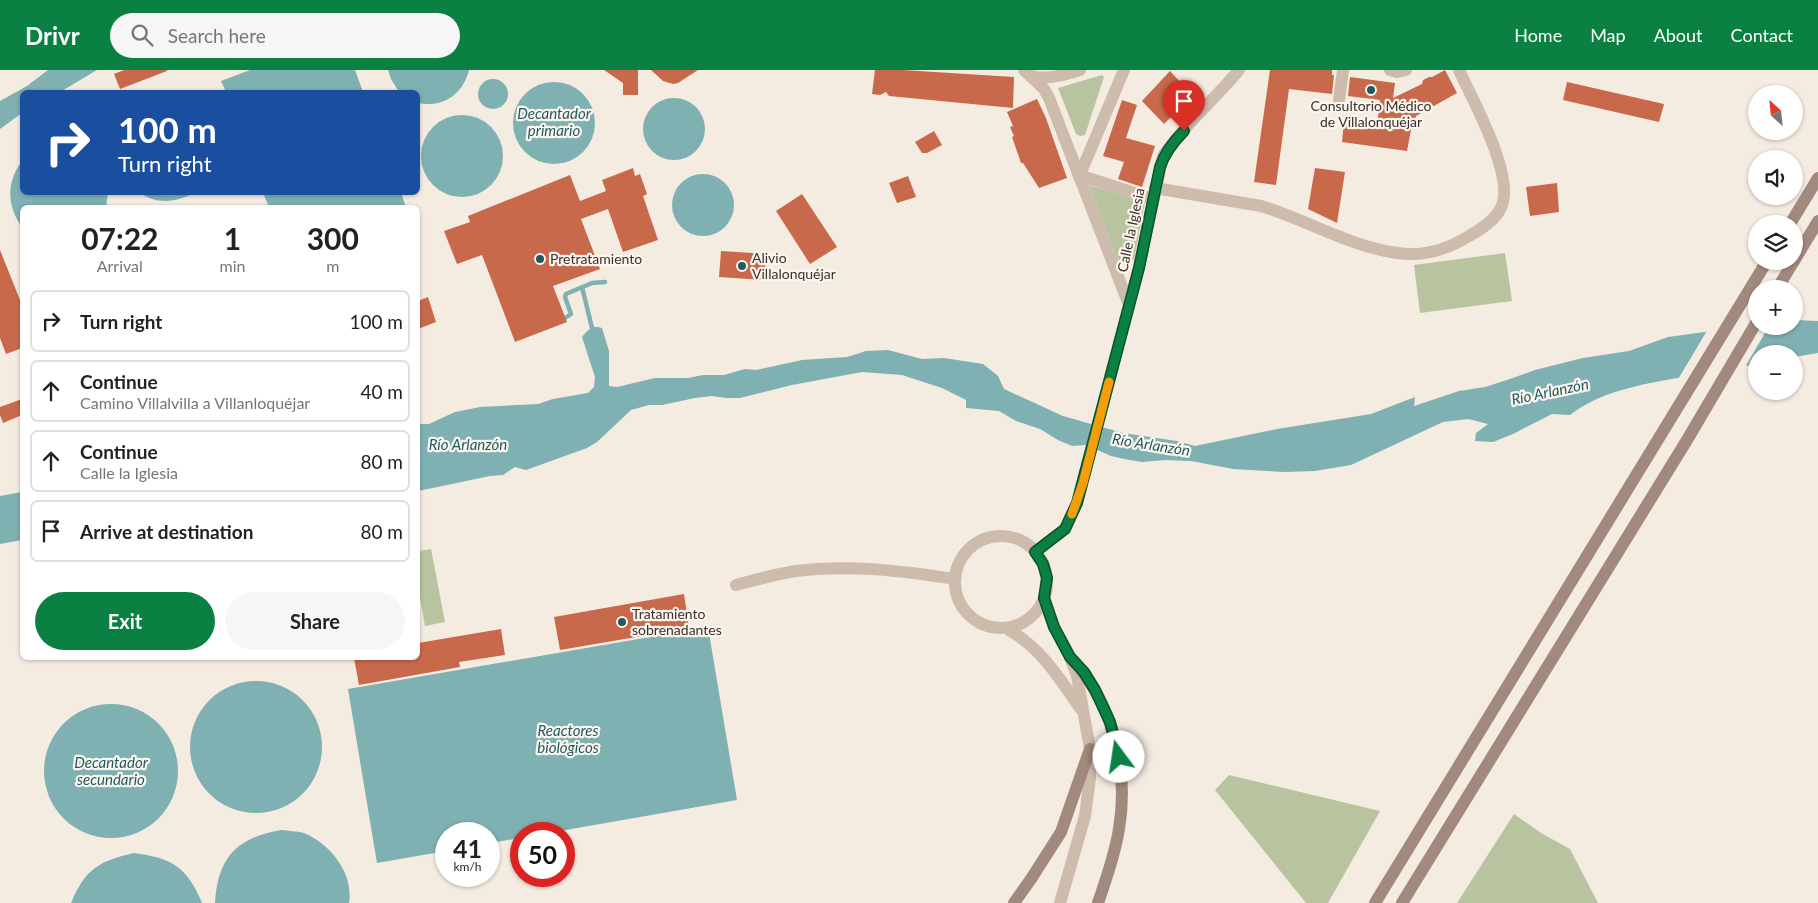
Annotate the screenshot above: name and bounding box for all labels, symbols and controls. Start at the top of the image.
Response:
search box [110,13,460,58]
text: Drivr [25,21,80,50]
icon: search [128,21,156,49]
text: Search here [168,24,266,47]
text: Home [1514,24,1562,46]
text: Map [1590,24,1626,46]
text: About [1654,24,1703,46]
text: Contact [1731,24,1793,46]
pin [1163,80,1205,131]
marker: Consultorio Médico de Villalonquéjar [1365,84,1377,96]
north arrow [1748,85,1802,140]
map controls [1748,85,1803,400]
icon: arrive [1170,87,1198,115]
place label: Consultorio Médico de Villalonquéjar [1311,97,1432,130]
water label: Decantador primario [517,104,592,139]
text: 100 m [118,108,217,150]
icon: right [35,110,100,175]
text: Turn right [118,150,212,177]
button: sound [1748,150,1803,205]
street label: Calle la Iglesia [1113,186,1148,274]
button: layers [1748,215,1803,270]
text: 07:22 [81,220,158,256]
text: 1 [224,220,241,256]
text: 300 [307,220,359,256]
place label: Alivio Villalonquéjar [752,249,836,282]
place label: Pretratamiento [550,250,642,267]
marker: Pretratamiento [534,253,546,265]
text: Arrival [97,256,143,275]
text: min [220,256,246,275]
text: m [326,256,339,275]
marker: Alivio Villalonquéjar [736,260,748,272]
button: + [1748,280,1803,335]
icon: right [37,307,65,335]
text: Turn right [80,310,162,333]
text: 100 m [349,310,403,333]
button: − [1748,345,1803,400]
text: Continue [80,370,158,393]
water label: Río Arlanzón [1510,374,1590,408]
icon: ahead [37,377,65,405]
text: 40 m [360,380,403,403]
text: Camino Villalvilla a Villanloquéjar [80,393,310,412]
water label: Río Arlanzón [1111,429,1191,459]
water label: Río Arlanzón [429,435,507,453]
text: Continue [80,440,158,463]
icon: ahead [37,447,65,475]
text: 80 m [360,450,403,473]
text: Calle la Iglesia [80,463,178,482]
icon: arrive [37,517,65,545]
text: Arrive at destination [80,520,253,543]
text: 80 m [360,520,403,543]
button: Exit [35,592,215,650]
button: Share [225,592,405,650]
place label: Tratamiento sobrenadantes [632,605,722,638]
marker: Tratamiento sobrenadantes [616,616,628,628]
water label: Reactores biológicos [537,721,599,756]
position arrow [1092,730,1144,782]
water label: Decantador secundario [74,753,149,788]
speed limit sign: 50 [510,822,575,887]
text: 41 [453,833,482,863]
text: km/h [453,859,482,874]

